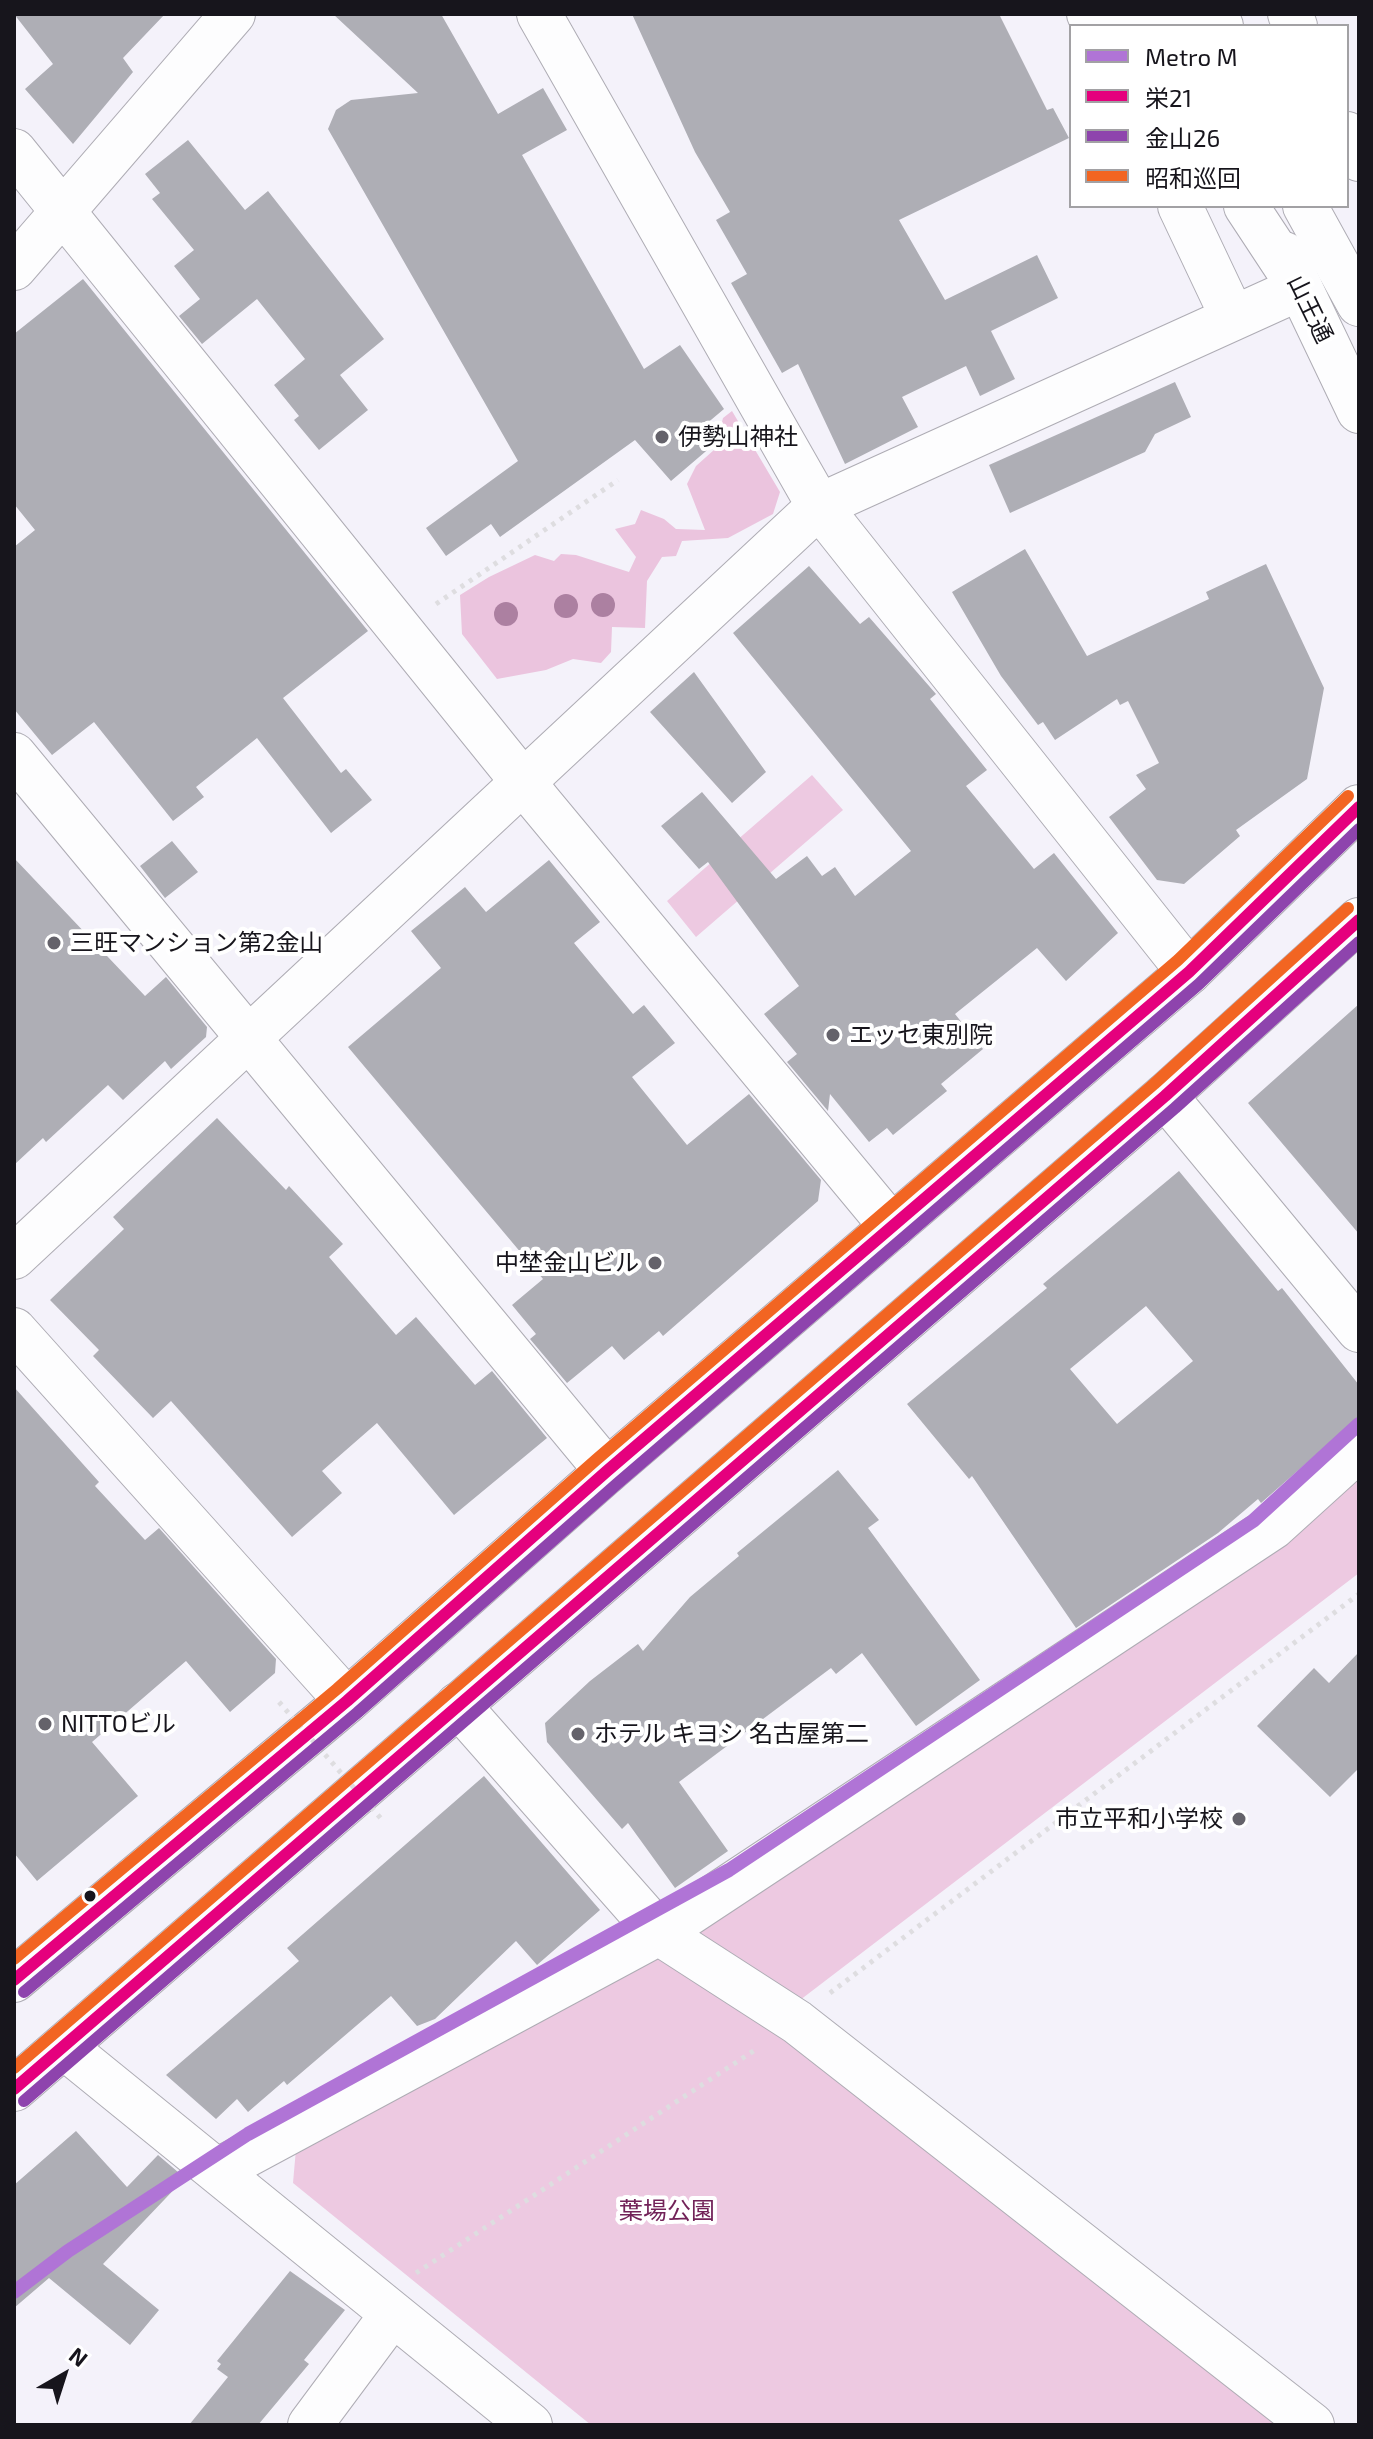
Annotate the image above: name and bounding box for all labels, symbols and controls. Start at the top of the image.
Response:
legend [1069,24,1349,208]
text: Metro M [1145,42,1237,71]
text: 栄21 [1145,83,1192,112]
text: 金山26 [1145,123,1220,152]
text: 昭和巡回 [1145,163,1241,192]
street label: 山王通 [1281,270,1339,348]
place label: 伊勢山神社 [678,423,798,451]
marker: 伊勢山神社 [653,428,671,446]
place label: 三旺マンション第2金山 [70,929,323,957]
marker: 三旺マンション第2金山 [45,934,63,952]
place label: エッセ東別院 [849,1021,993,1049]
marker: エッセ東別院 [824,1026,842,1044]
place label: 中埜金山ビル [495,1249,639,1277]
marker: 中埜金山ビル [646,1254,664,1272]
place label: NITTOビル [61,1710,176,1738]
marker: NITTOビル [36,1715,54,1733]
place label: ホテル キヨシ 名古屋第二 [594,1720,869,1748]
marker: ホテル キヨシ 名古屋第二 [569,1725,587,1743]
place label: 市立平和小学校 [1055,1805,1223,1833]
marker: 市立平和小学校 [1230,1810,1248,1828]
unlabelled marker [82,1888,98,1904]
park label: 葉場公園 [619,2197,715,2225]
north arrow [24,2335,104,2415]
text: N [65,2341,93,2371]

